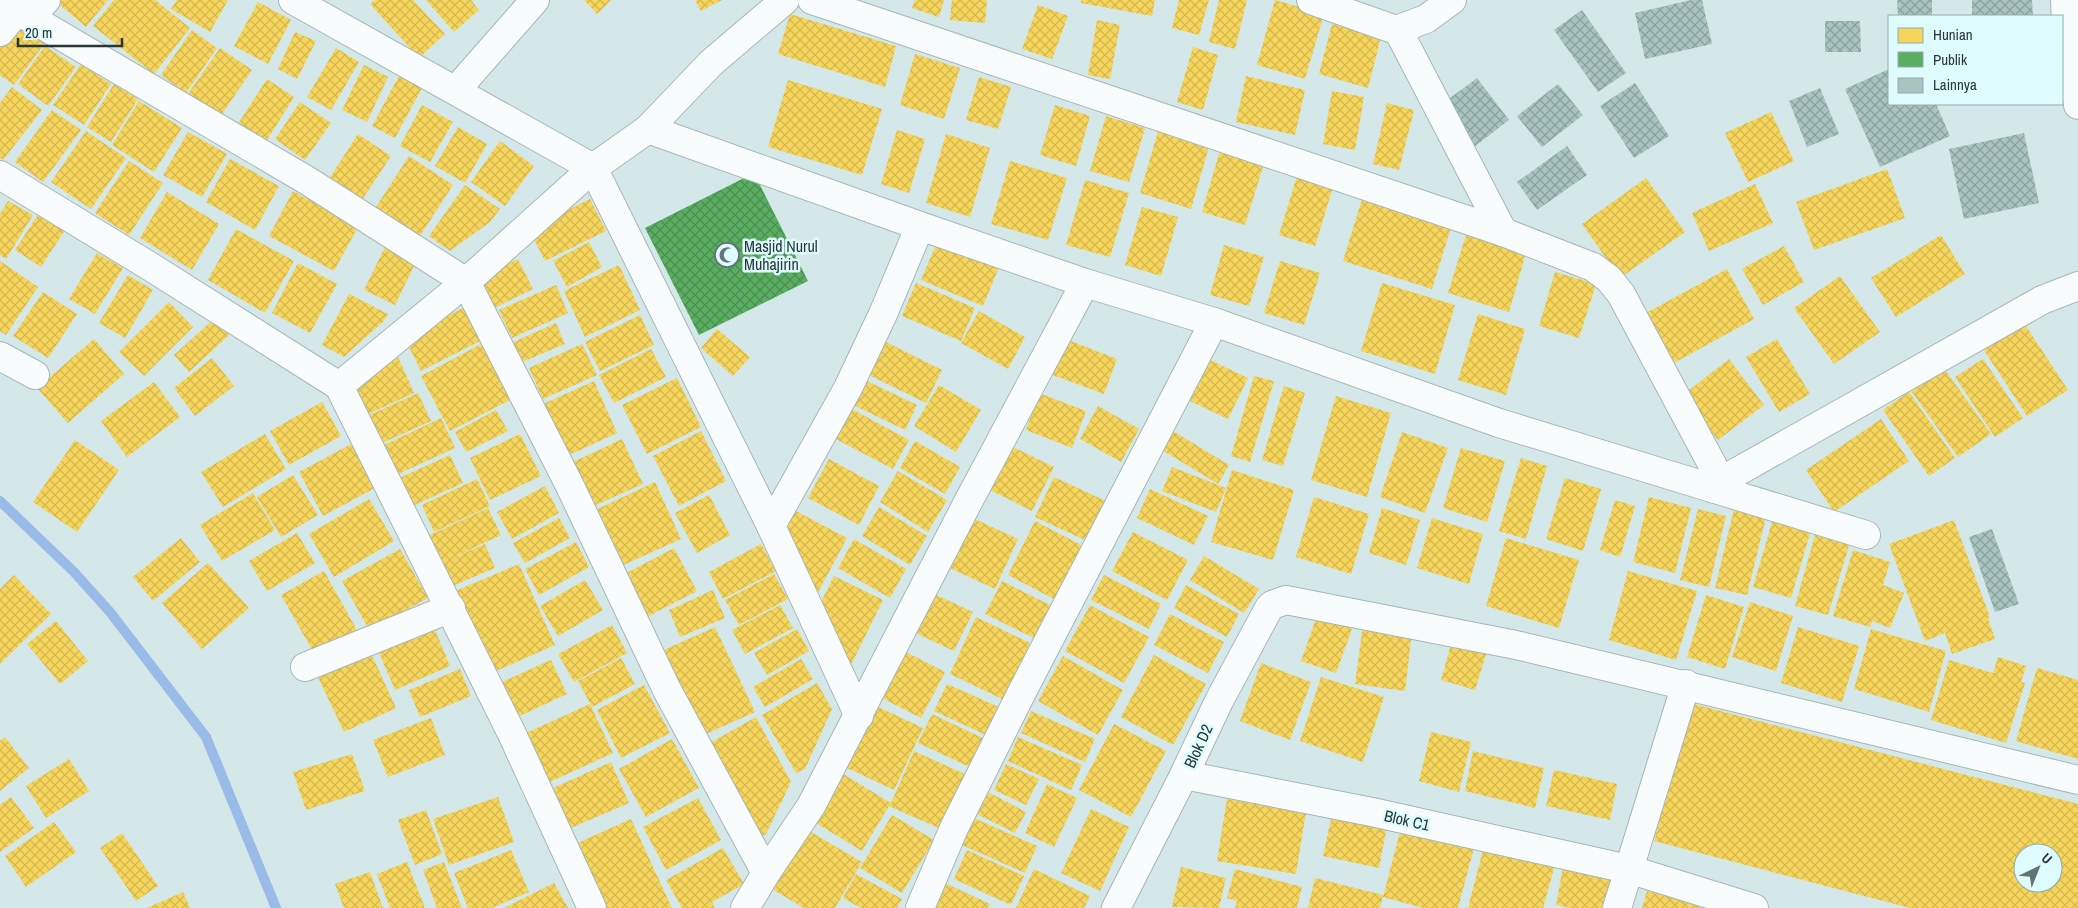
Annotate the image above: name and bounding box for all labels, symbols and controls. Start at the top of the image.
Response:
scale bar [18,15,121,47]
legend [1888,15,2063,105]
text: 20 m [25,22,52,43]
text: Hunian [1933,24,1973,45]
text: Publik [1933,49,1968,70]
text: Lainnya [1933,74,1977,95]
place label: Masjid Nurul Muhajirin [744,235,818,275]
mosque icon: Masjid Nurul Muhajirin [714,242,740,268]
street label: Blok D2 [1178,721,1218,771]
street label: Blok C1 [1382,804,1433,836]
north arrow [2013,843,2063,893]
text: U [2038,849,2056,868]

